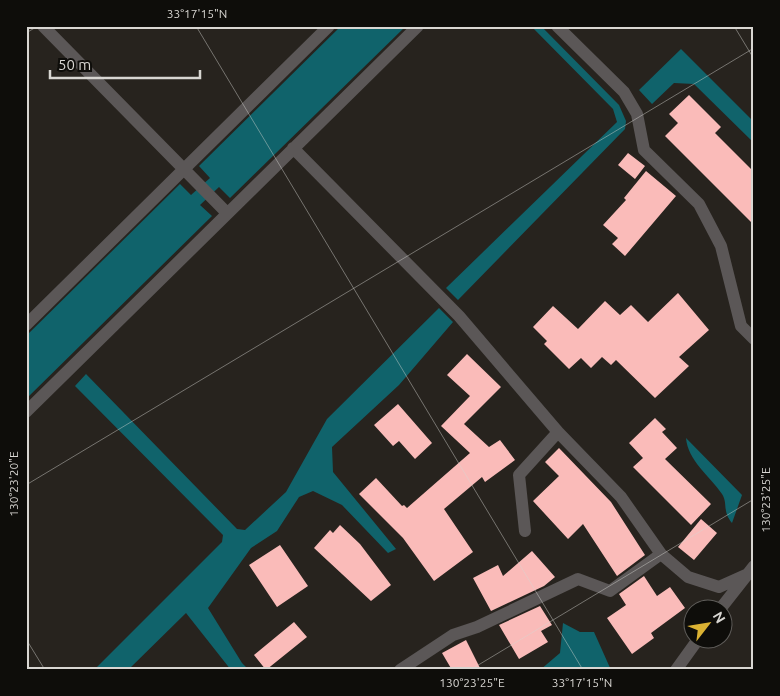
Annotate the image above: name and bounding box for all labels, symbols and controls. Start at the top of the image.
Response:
text: 33°17'15"N [167,7,227,20]
scale bar [50,48,200,80]
text: 50 m [58,56,91,73]
text: 130°23'20"E [7,451,20,517]
text: 130°23'25"E [759,467,772,533]
north arrow [682,598,732,648]
text: N [710,609,729,626]
text: 130°23'25"E [439,676,505,689]
text: 33°17'15"N [552,676,612,689]

